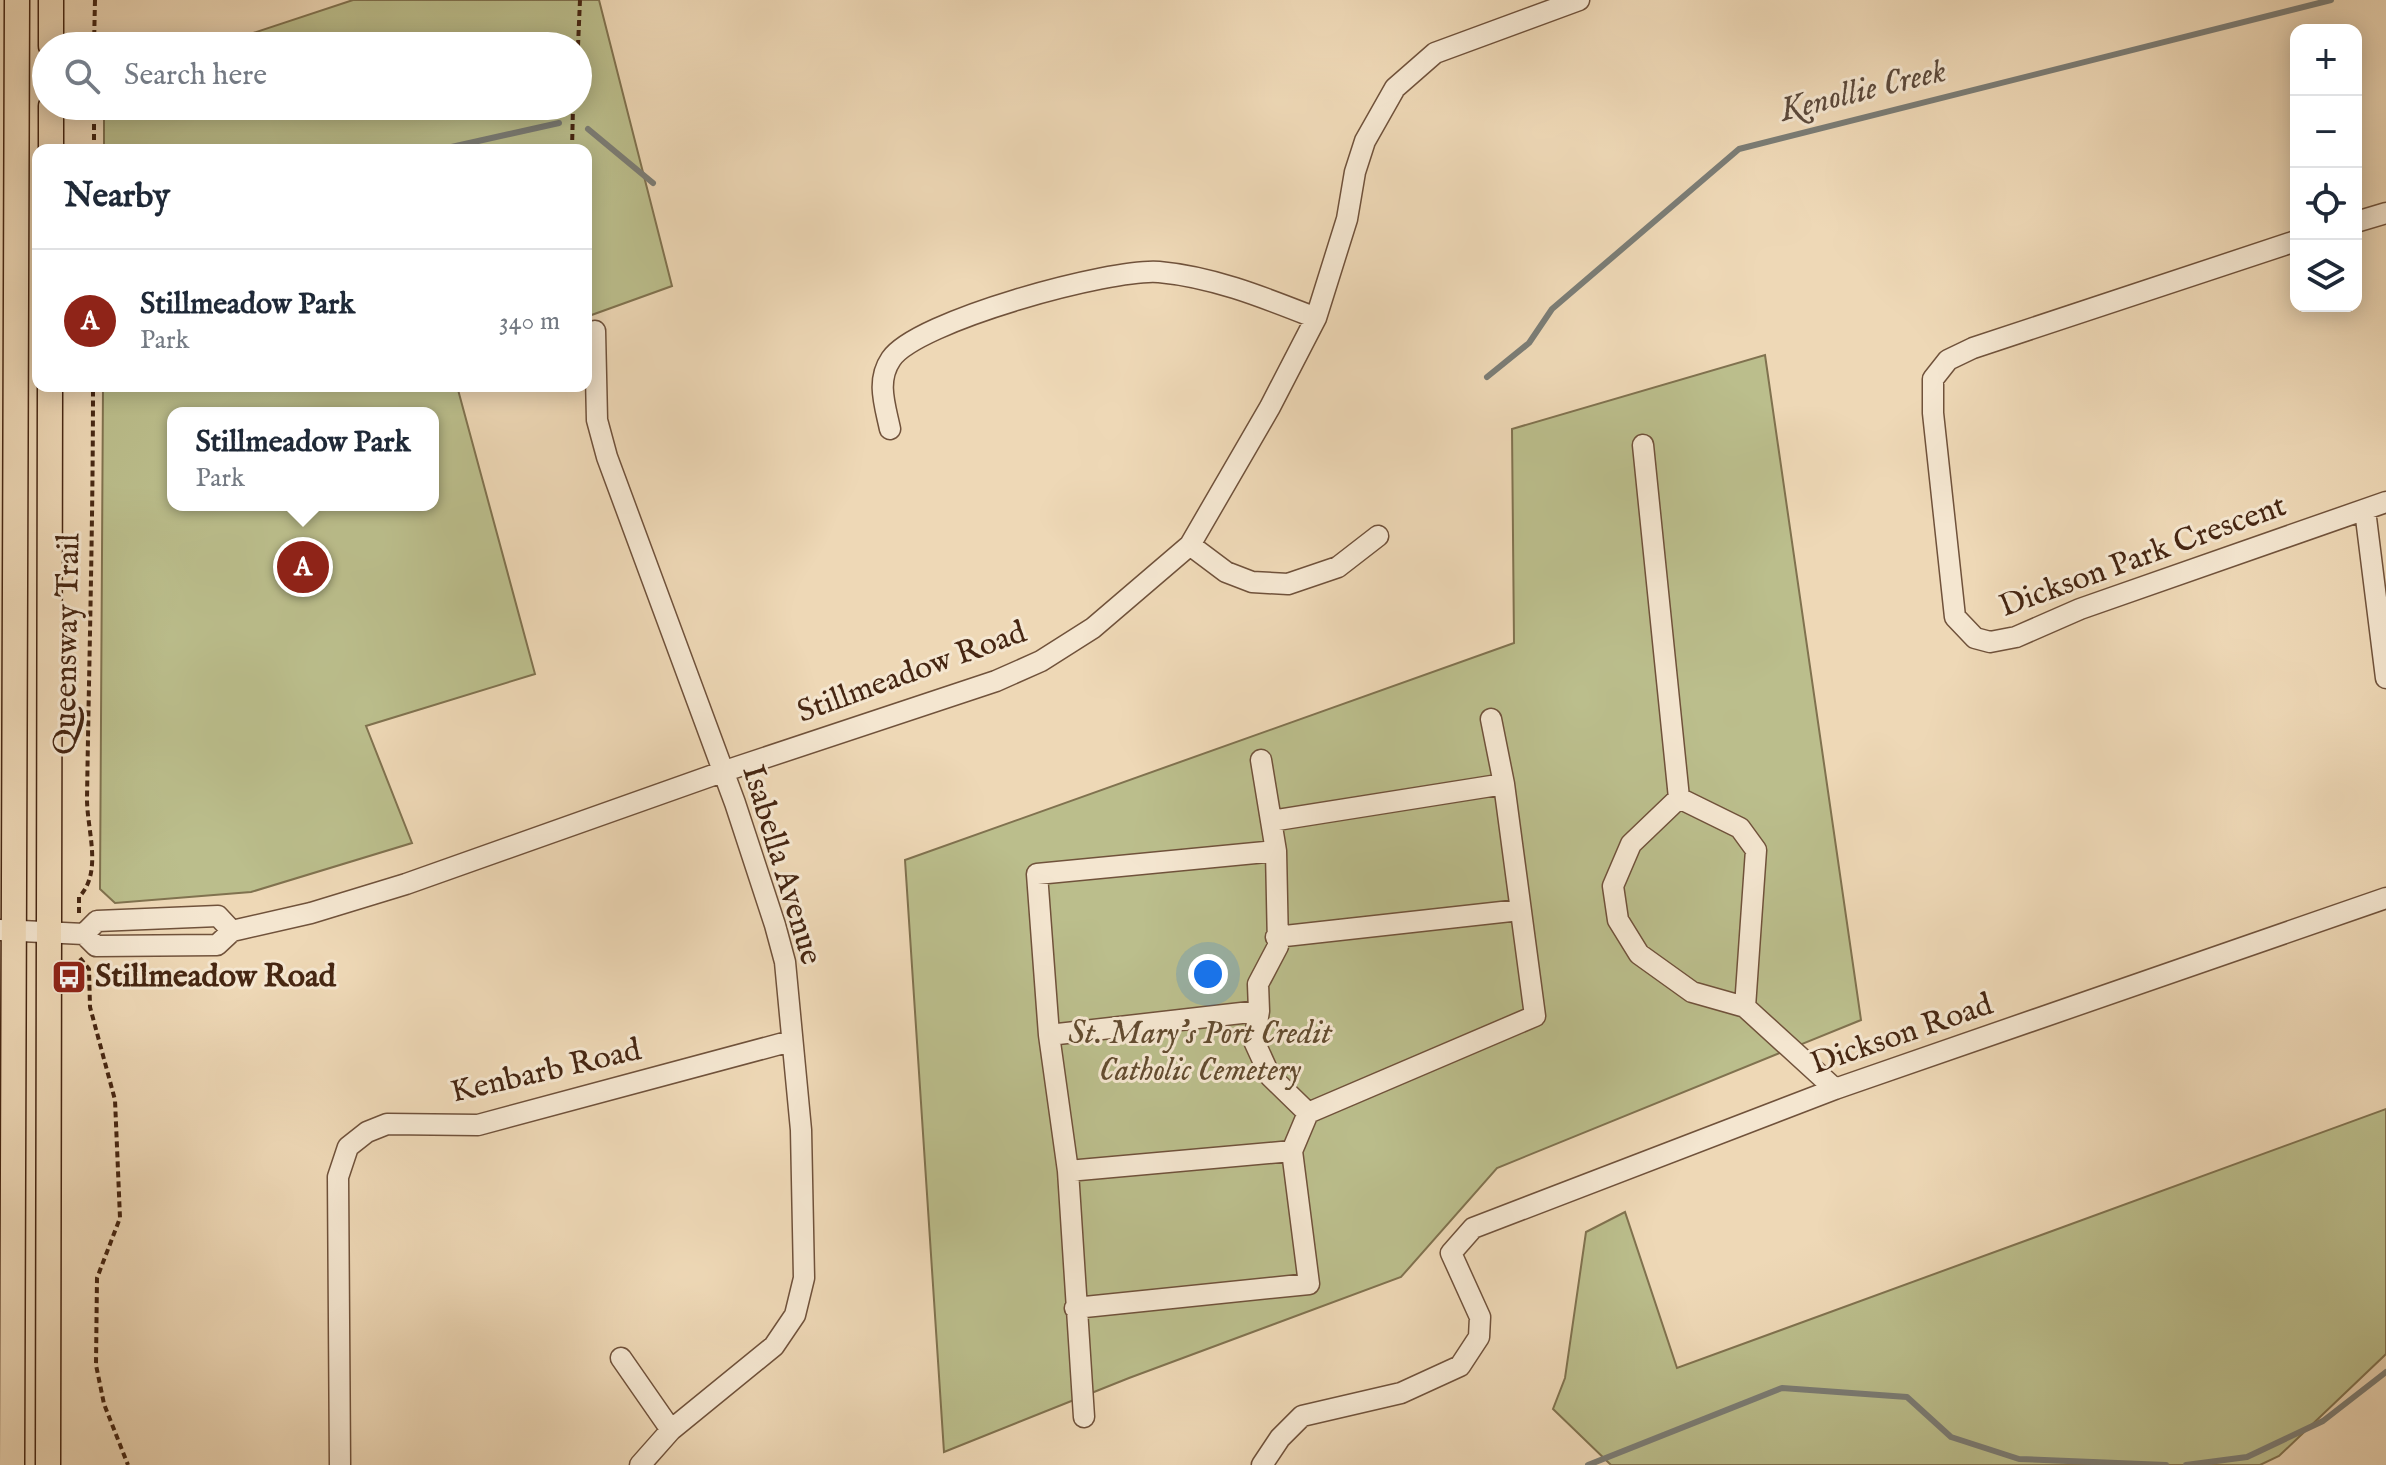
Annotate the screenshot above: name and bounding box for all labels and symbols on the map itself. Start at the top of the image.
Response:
water label: Kenollie Creek [1774,49,1951,133]
street label: Dickson Park Crescent [1994,486,2292,628]
street label: Queensway Trail [46,533,90,755]
pin: A [277,537,329,597]
street label: Stillmeadow Road [792,612,1033,733]
street label: Isabella Avenue [731,760,831,970]
your location [1188,954,1228,994]
place label: Stillmeadow Road [95,957,337,998]
bus stop icon: Stillmeadow Road [50,958,88,996]
street label: Dickson Road [1806,984,1999,1085]
park label: St. Mary's Port Credit Catholic Cemetery [1068,1014,1333,1092]
street label: Kenbarb Road [447,1030,646,1114]

